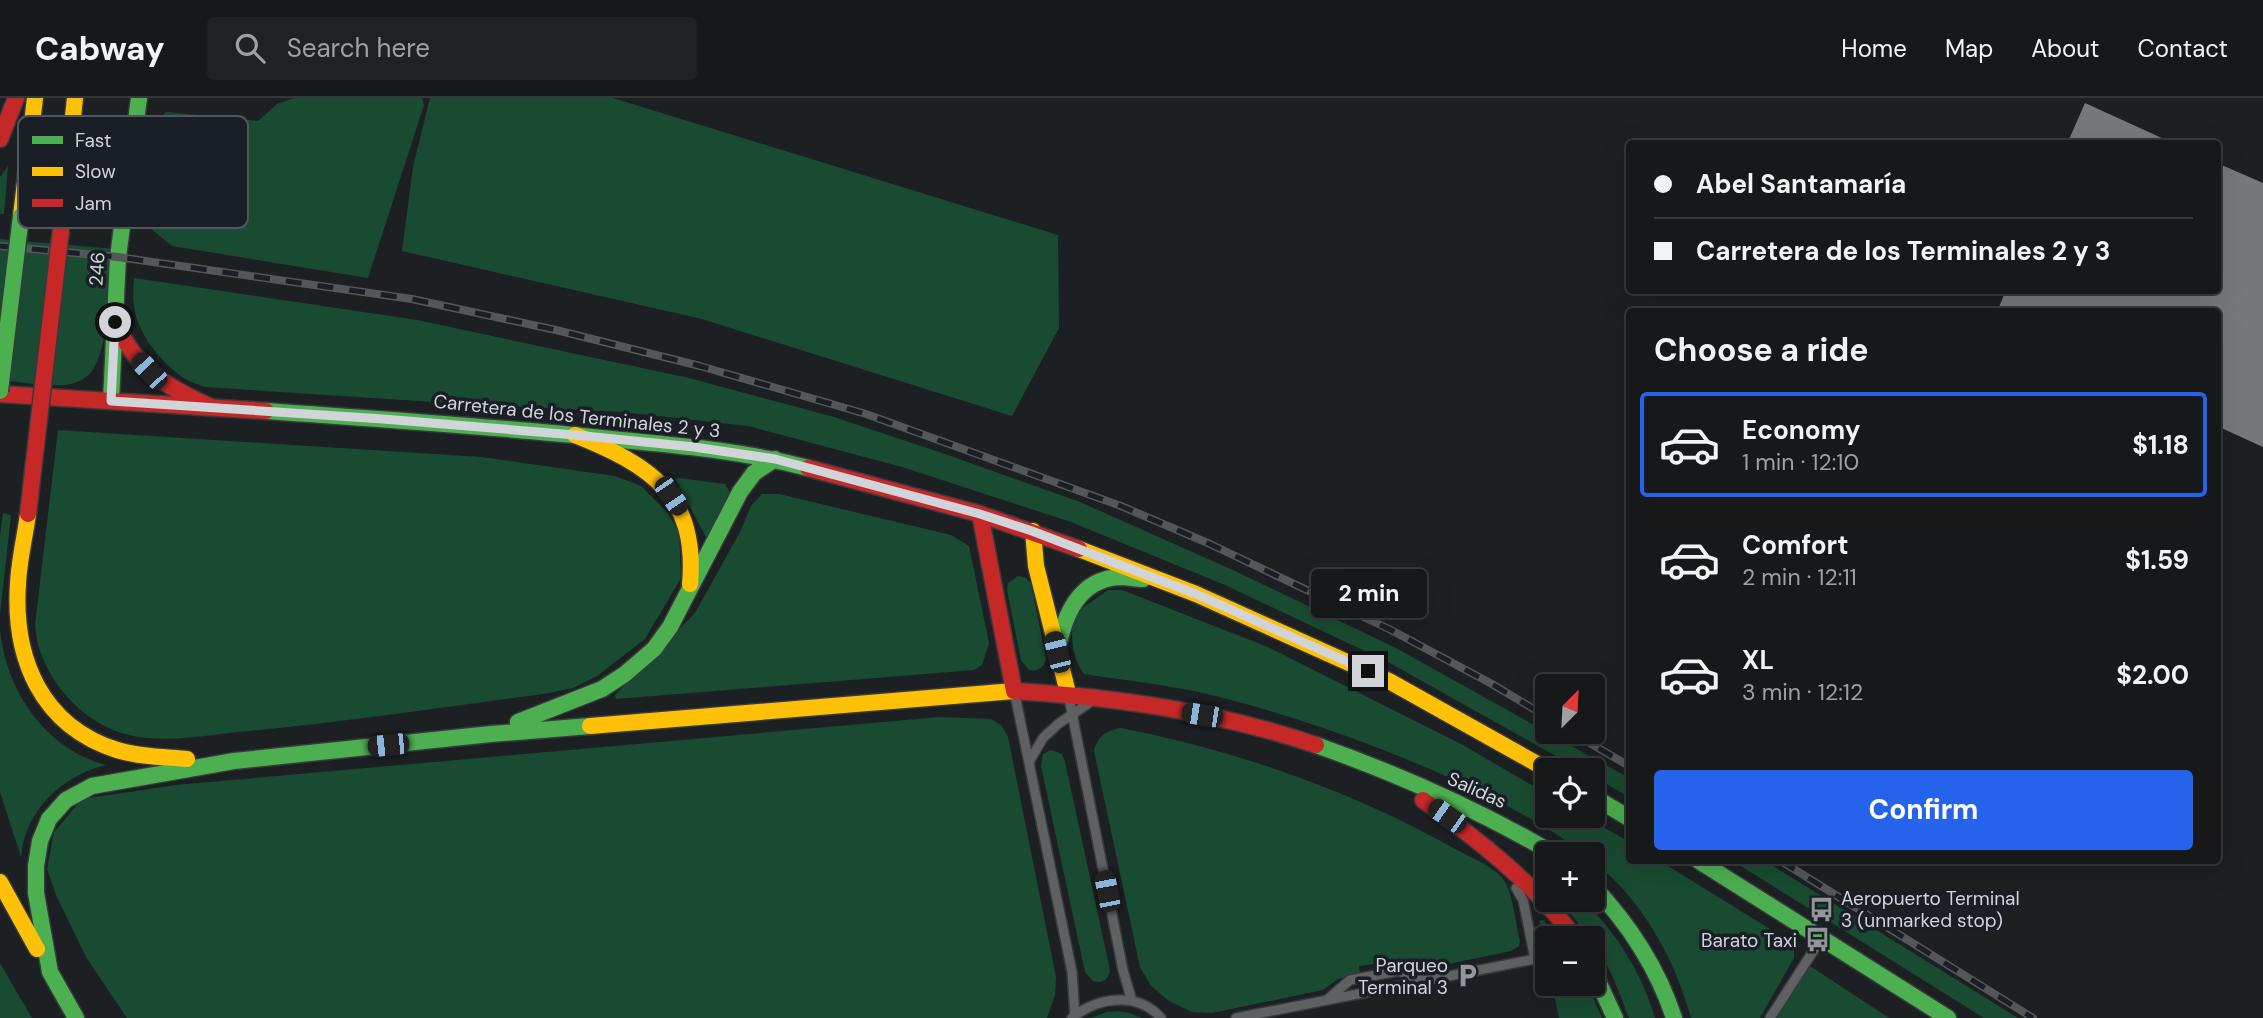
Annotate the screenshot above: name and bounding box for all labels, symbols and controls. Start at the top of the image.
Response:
search box [207,17,697,80]
text: Cabway [35,27,165,70]
icon: search [231,29,269,67]
text: Search here [287,31,430,65]
text: Home [1841,33,1907,64]
text: Map [1945,33,1993,64]
text: About [2031,33,2100,64]
text: Contact [2138,33,2228,64]
legend [18,116,248,228]
text: Fast [75,128,111,153]
text: Slow [75,159,116,184]
text: Abel Santamaría [1696,167,1906,201]
text: Jam [75,191,112,216]
text: Carretera de los Terminales 2 y 3 [1696,234,2111,268]
street label: 246 [83,251,111,287]
route start [99,306,131,338]
text: Choose a ride [1654,329,1869,371]
car [127,348,172,394]
street label: Carretera de los Terminales 2 y 3 [432,388,722,444]
icon: car [1658,413,1721,476]
text: Economy [1742,413,1860,447]
text: $1.18 [2132,428,2189,462]
text: 1 min · 12:10 [1742,447,1859,477]
car [651,473,692,519]
icon: car [1658,528,1721,591]
text: Comfort [1742,528,1848,562]
text: $1.59 [2125,543,2189,577]
text: 2 min · 12:11 [1742,562,1857,592]
callout: 2 min [1310,570,1426,618]
text: 2 min [1339,578,1399,608]
car [1042,629,1073,675]
icon: car [1658,643,1721,706]
text: XL [1742,643,1774,677]
route end [1352,655,1384,687]
text: $2.00 [2116,658,2189,692]
north arrow [1535,674,1605,744]
map controls [1535,674,1605,996]
text: 3 min · 12:12 [1742,677,1863,707]
car [1180,701,1225,729]
car [367,732,410,758]
button: locate [1535,758,1605,828]
street label: Salidas [1444,766,1510,814]
button: Confirm [1654,770,2193,850]
car [1424,795,1471,837]
button: + [1535,842,1605,912]
car [1093,868,1122,914]
place label: Aeropuerto Terminal 3 (unmarked stop) [1841,886,2020,933]
bus stop icon: Aeropuerto Terminal 3 (unmarked stop) [1807,895,1835,923]
button: − [1535,926,1605,996]
bus stop icon: Barato Taxi [1803,926,1831,954]
place label: Barato Taxi [1701,928,1797,953]
place label: Parqueo Terminal 3 [1358,953,1448,1000]
parking icon: Parqueo Terminal 3 [1454,962,1482,990]

